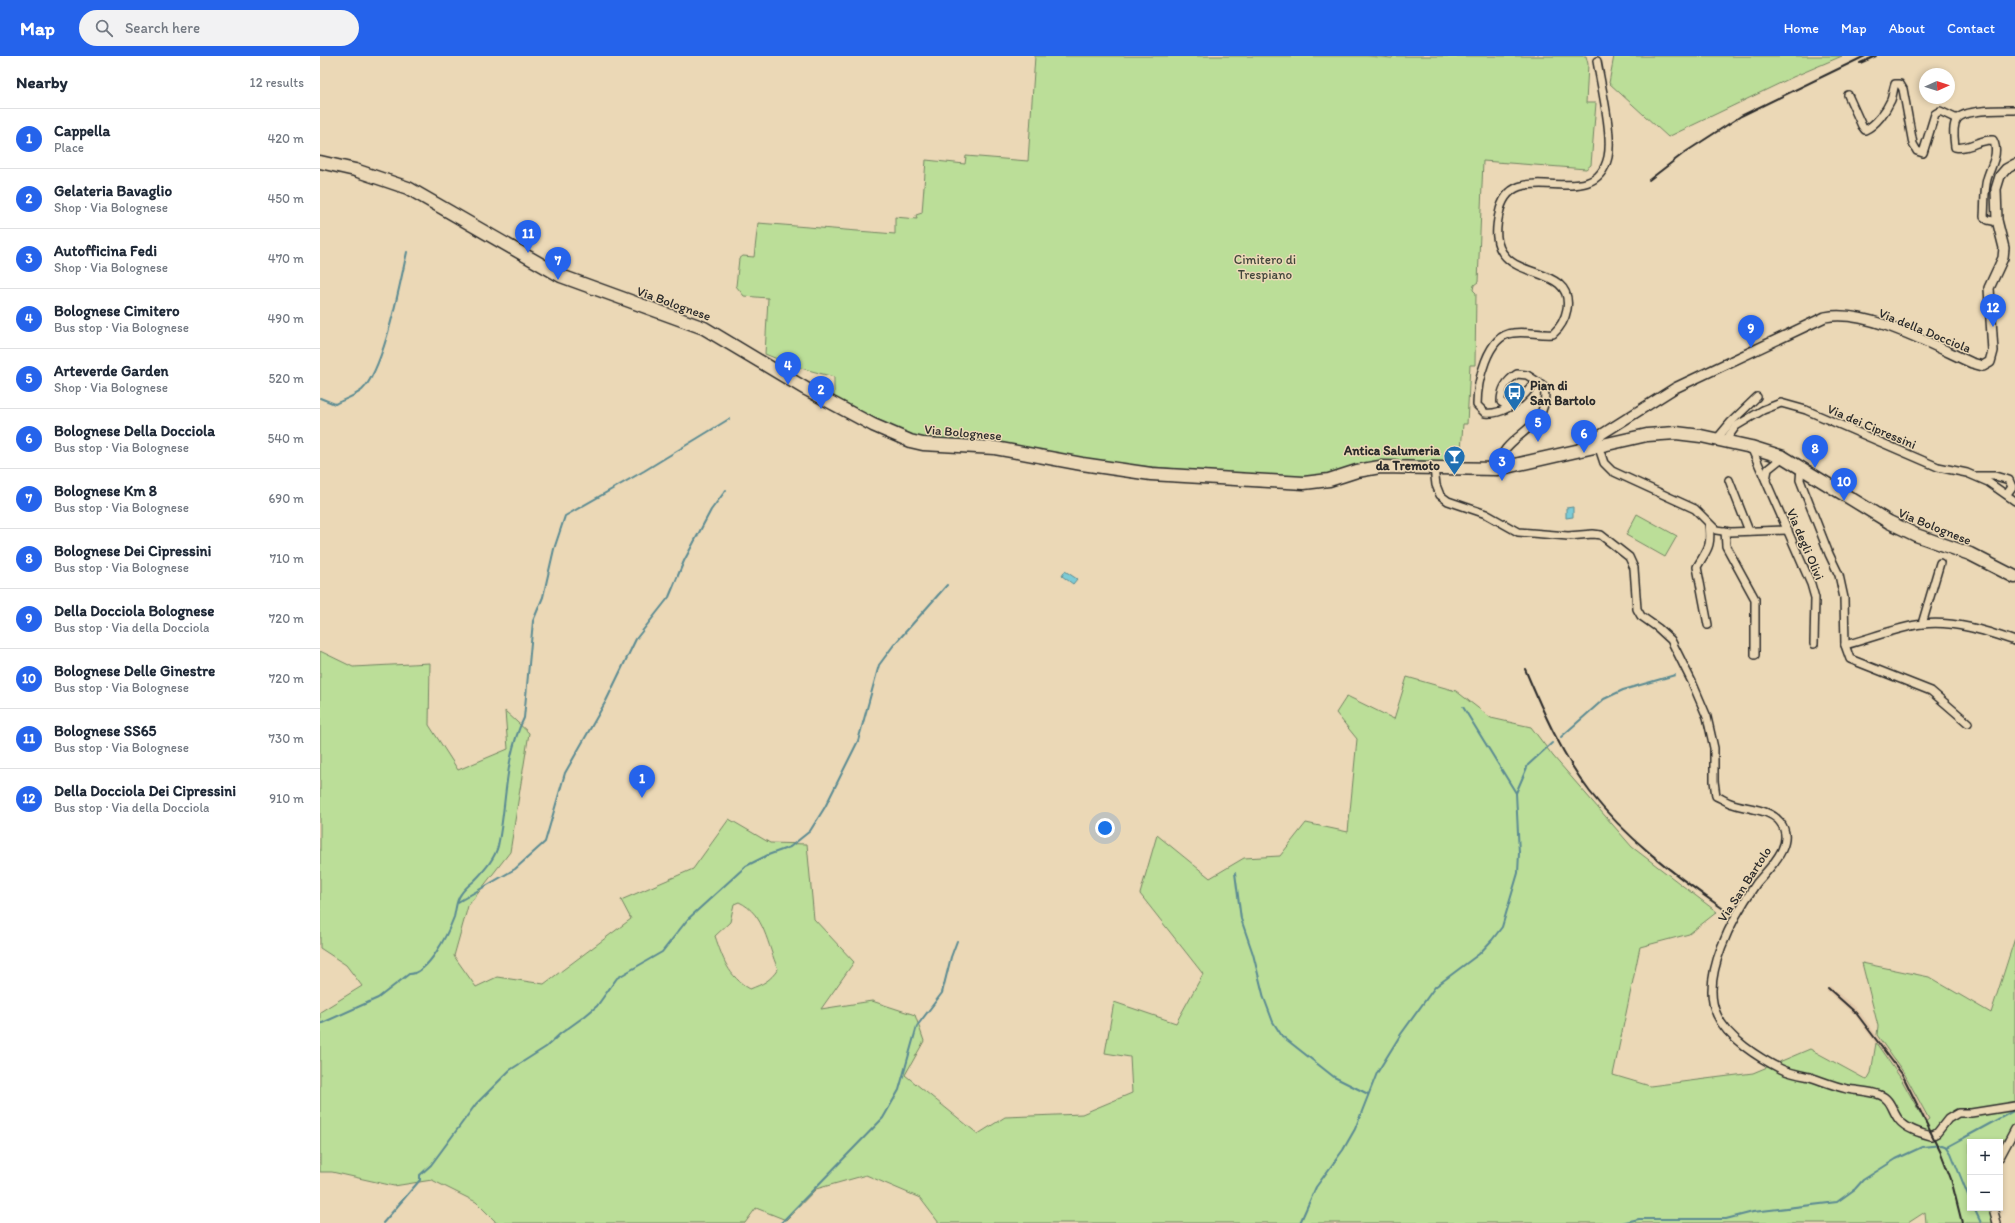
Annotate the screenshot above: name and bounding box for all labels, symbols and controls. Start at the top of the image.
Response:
search box [79,10,359,46]
text: Map [20,17,55,40]
icon: search [93,17,115,39]
text: Search here [125,19,200,37]
text: Home [1784,20,1819,37]
text: Map [1841,20,1867,37]
text: About [1889,20,1925,37]
text: Contact [1947,20,1995,37]
north arrow [1919,68,1955,104]
text: Nearby [16,72,68,92]
text: 12 results [250,75,304,90]
text: Cappella [54,122,110,140]
text: 1 [26,131,32,146]
text: 420 m [267,131,304,146]
text: Place [54,140,84,155]
text: Gelateria Bavaglio [54,182,172,200]
text: 2 [26,191,32,206]
text: 450 m [267,191,304,206]
text: Shop · Via Bolognese [54,200,168,215]
pin: 11 [515,220,541,253]
text: Autofficina Fedi [54,242,157,260]
pin: 7 [545,247,571,280]
text: 3 [25,251,33,266]
text: 470 m [268,251,304,266]
park label: Cimitero di Trespiano [1234,252,1296,282]
text: Shop · Via Bolognese [54,260,168,275]
street label: Via Bolognese [635,283,713,324]
pin: 12 [1980,294,2006,327]
text: Bolognese Cimitero [54,302,180,320]
street label: Via della Docciola [1877,305,1974,356]
text: 4 [25,311,33,326]
text: 490 m [268,311,304,326]
pin: 9 [1738,315,1764,348]
text: Bus stop · Via Bolognese [54,320,189,335]
pin: 4 [775,352,801,385]
text: Arteverde Garden [54,362,169,380]
text: 5 [26,371,32,386]
text: 520 m [268,371,304,386]
pin: 2 [808,376,834,409]
place label: Pian di San Bartolo [1530,378,1596,408]
bus stop icon: Pian di San Bartolo [1501,379,1527,412]
text: Shop · Via Bolognese [54,380,168,395]
street label: Via dei Cipressini [1825,401,1919,452]
pin: 5 [1525,409,1551,442]
pin: 6 [1571,420,1597,453]
text: Bolognese Della Docciola [54,422,215,440]
street label: Via Bolognese [924,422,1002,443]
text: 6 [26,431,32,446]
text: 540 m [267,431,304,446]
pin: 8 [1802,435,1828,468]
text: Bus stop · Via Bolognese [54,440,189,455]
place label: Antica Salumeria da Tremoto [1343,443,1440,473]
bar icon: Antica Salumeria da Tremoto [1442,444,1468,477]
pin: 3 [1489,448,1515,481]
pin: 10 [1831,468,1857,501]
text: Bolognese Km 8 [54,482,157,500]
text: 7 [26,491,32,506]
text: 690 m [268,491,304,506]
text: Bus stop · Via Bolognese [54,500,189,515]
street label: Via Bolognese [1896,505,1974,548]
street label: Via degli Olivi [1784,506,1827,582]
text: Bolognese Dei Cipressini [54,542,211,560]
text: 8 [25,551,33,566]
text: 710 m [270,551,304,566]
text: Bus stop · Via Bolognese [54,560,189,575]
text: Della Docciola Bolognese [54,602,214,620]
text: 9 [26,611,32,626]
text: 720 m [269,611,304,626]
text: Bus stop · Via della Docciola [54,620,209,635]
text: Bolognese Delle Ginestre [54,662,215,680]
text: 10 [22,671,36,686]
text: 720 m [269,671,304,686]
text: Bus stop · Via Bolognese [54,680,189,695]
text: Bolognese SS65 [54,722,156,740]
text: 11 [23,731,35,746]
text: 730 m [269,731,304,746]
text: Bus stop · Via Bolognese [54,740,189,755]
pin: 1 [629,765,655,798]
text: Della Docciola Dei Cipressini [54,782,236,800]
text: 12 [23,791,35,806]
text: 910 m [269,791,304,806]
text: Bus stop · Via della Docciola [54,800,209,815]
your location [1095,818,1115,838]
street label: Via San Bartolo [1715,844,1775,925]
map controls [1967,1139,2003,1211]
button: + [1967,1139,2003,1175]
button: − [1967,1175,2003,1211]

